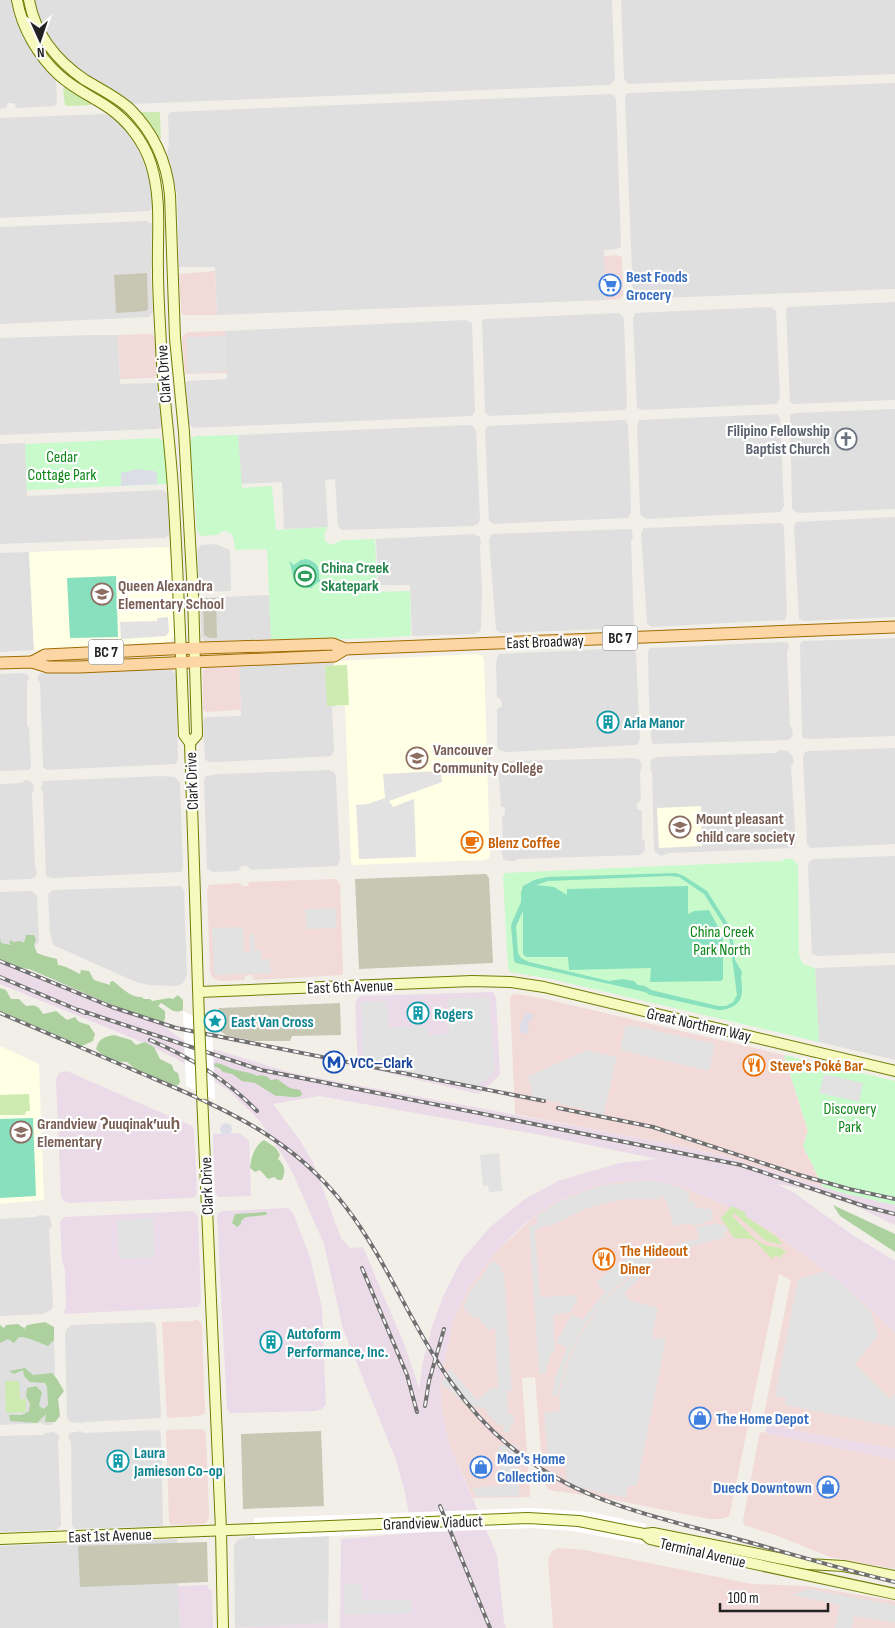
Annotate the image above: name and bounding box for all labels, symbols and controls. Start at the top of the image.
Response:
north arrow [15,15,65,65]
text: N [36,44,45,61]
place label: Best Foods Grocery [626,268,688,305]
supermarket icon: Best Foods Grocery [598,273,622,297]
street label: Clark Drive [153,344,176,404]
place label: Filipino Fellowship Baptist Church [727,422,830,459]
church icon: Filipino Fellowship Baptist Church [834,427,858,451]
park label: Cedar Cottage Park [28,448,96,485]
place label: China Creek Skatepark [321,559,389,596]
sports icon: China Creek Skatepark [293,564,317,588]
place label: Queen Alexandra Elementary School [118,577,224,614]
school or university icon: Queen Alexandra Elementary School [90,582,114,606]
road number: BC 7 [602,626,638,650]
street label: East Broadway [506,632,584,653]
road number: BC 7 [88,640,124,664]
building icon: Arla Manor [596,710,620,734]
place label: Arla Manor [623,714,685,733]
place label: Vancouver Community College [433,741,543,778]
school or university icon: Vancouver Community College [405,746,429,770]
street label: Clark Drive [182,752,203,810]
place label: Mount pleasant child care society [696,810,795,847]
school or university icon: Mount pleasant child care society [668,815,692,839]
cafe icon: Blenz Coffee [460,830,484,854]
place label: Blenz Coffee [488,834,560,853]
park label: China Creek Park North [690,923,754,960]
street label: East 6th Avenue [307,977,393,998]
building icon: Rogers [406,1001,430,1025]
street label: Great Northern Way [645,1004,753,1047]
place label: Rogers [434,1005,473,1024]
place icon: East Van Cross [203,1009,227,1033]
place label: East Van Cross [231,1013,314,1032]
metro station icon: VCC–Clark [322,1050,346,1074]
restaurant icon: Steve's Poké Bar [742,1053,766,1077]
place label: VCC–Clark [350,1054,413,1073]
place label: Steve's Poké Bar [770,1057,863,1076]
park label: Discovery Park [824,1100,876,1137]
place label: Grandview ʔuuqinak’uuḥ Elementary [37,1115,180,1152]
school or university icon: Grandview ʔuuqinak’uuḥ Elementary [9,1120,33,1144]
street label: Clark Drive [197,1157,218,1215]
place label: The Hideout Diner [620,1242,688,1279]
restaurant icon: The Hideout Diner [592,1247,616,1271]
place label: Autoform Performance, Inc. [286,1325,388,1362]
building icon: Autoform Performance, Inc. [259,1330,283,1354]
shop icon: The Home Depot [688,1406,712,1430]
place label: The Home Depot [716,1410,809,1429]
place label: Laura Jamieson Co-op [133,1444,223,1481]
building icon: Laura Jamieson Co-op [106,1449,130,1473]
place label: Moe's Home Collection [497,1450,566,1487]
shop icon: Moe's Home Collection [469,1455,493,1479]
shop icon: Dueck Downtown [816,1475,840,1499]
place label: Dueck Downtown [713,1479,812,1498]
street label: Grandview Viaduct [383,1512,483,1535]
street label: East 1st Avenue [68,1526,152,1547]
street label: Terminal Avenue [658,1534,747,1573]
scale bar [720,1580,828,1612]
text: 100 m [728,1589,759,1608]

